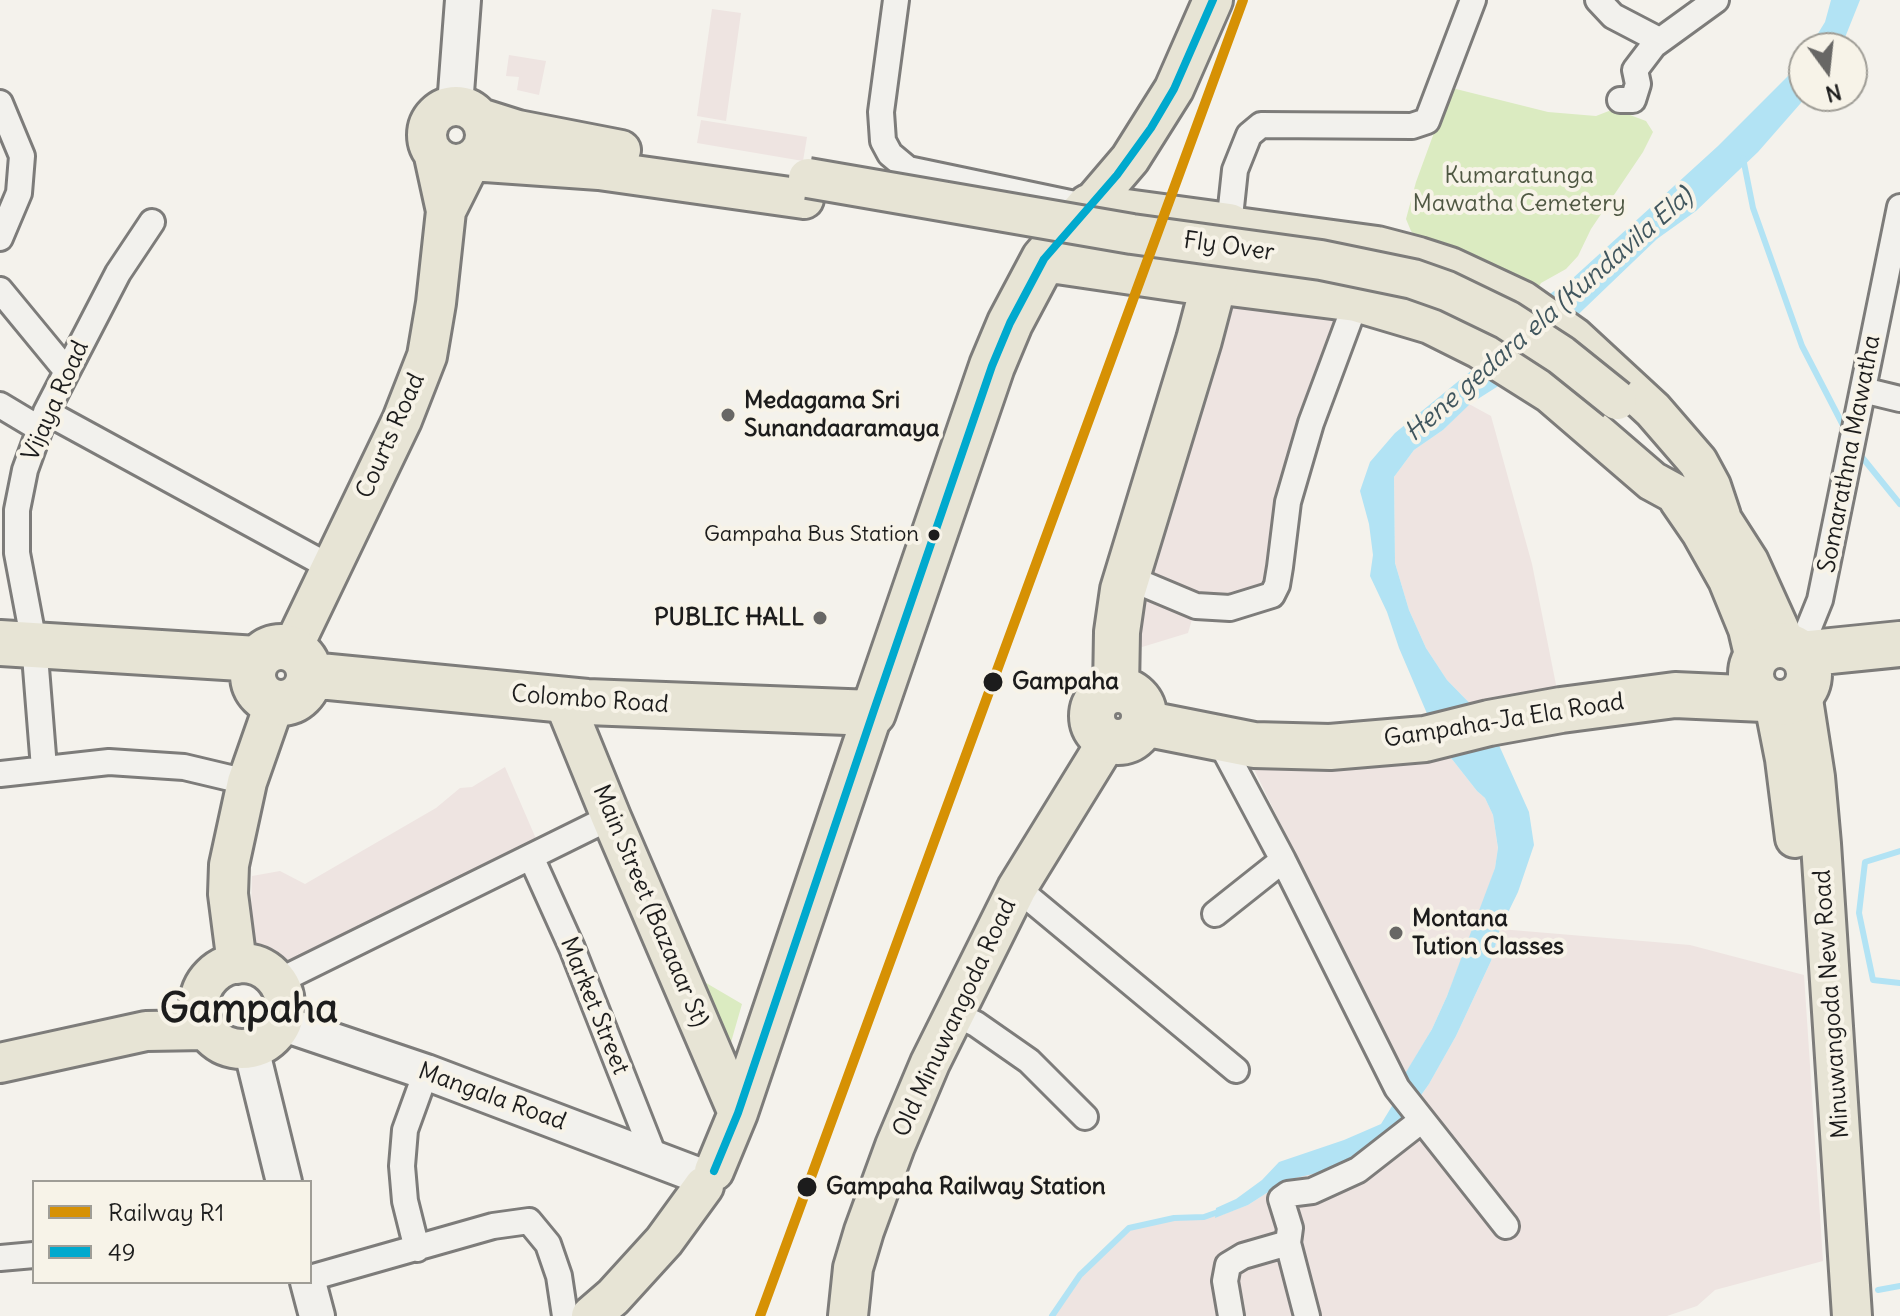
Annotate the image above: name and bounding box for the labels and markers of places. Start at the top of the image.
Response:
place label: Medagama Sri Sunandaaramaya [744,387,939,443]
marker: Medagama Sri Sunandaaramaya [719,406,737,424]
place label: Gampaha Bus Station [704,522,919,548]
marker: Gampaha Bus Station [926,527,942,543]
place label: PUBLIC HALL [654,604,804,632]
marker: PUBLIC HALL [811,609,829,627]
place label: Gampaha [1012,668,1119,696]
marker: Gampaha [981,670,1005,694]
place label: Montana Tution Classes [1412,905,1564,961]
marker: Montana Tution Classes [1387,924,1405,942]
place label: Gampaha Railway Station [826,1173,1106,1201]
marker: Gampaha Railway Station [795,1175,819,1199]

